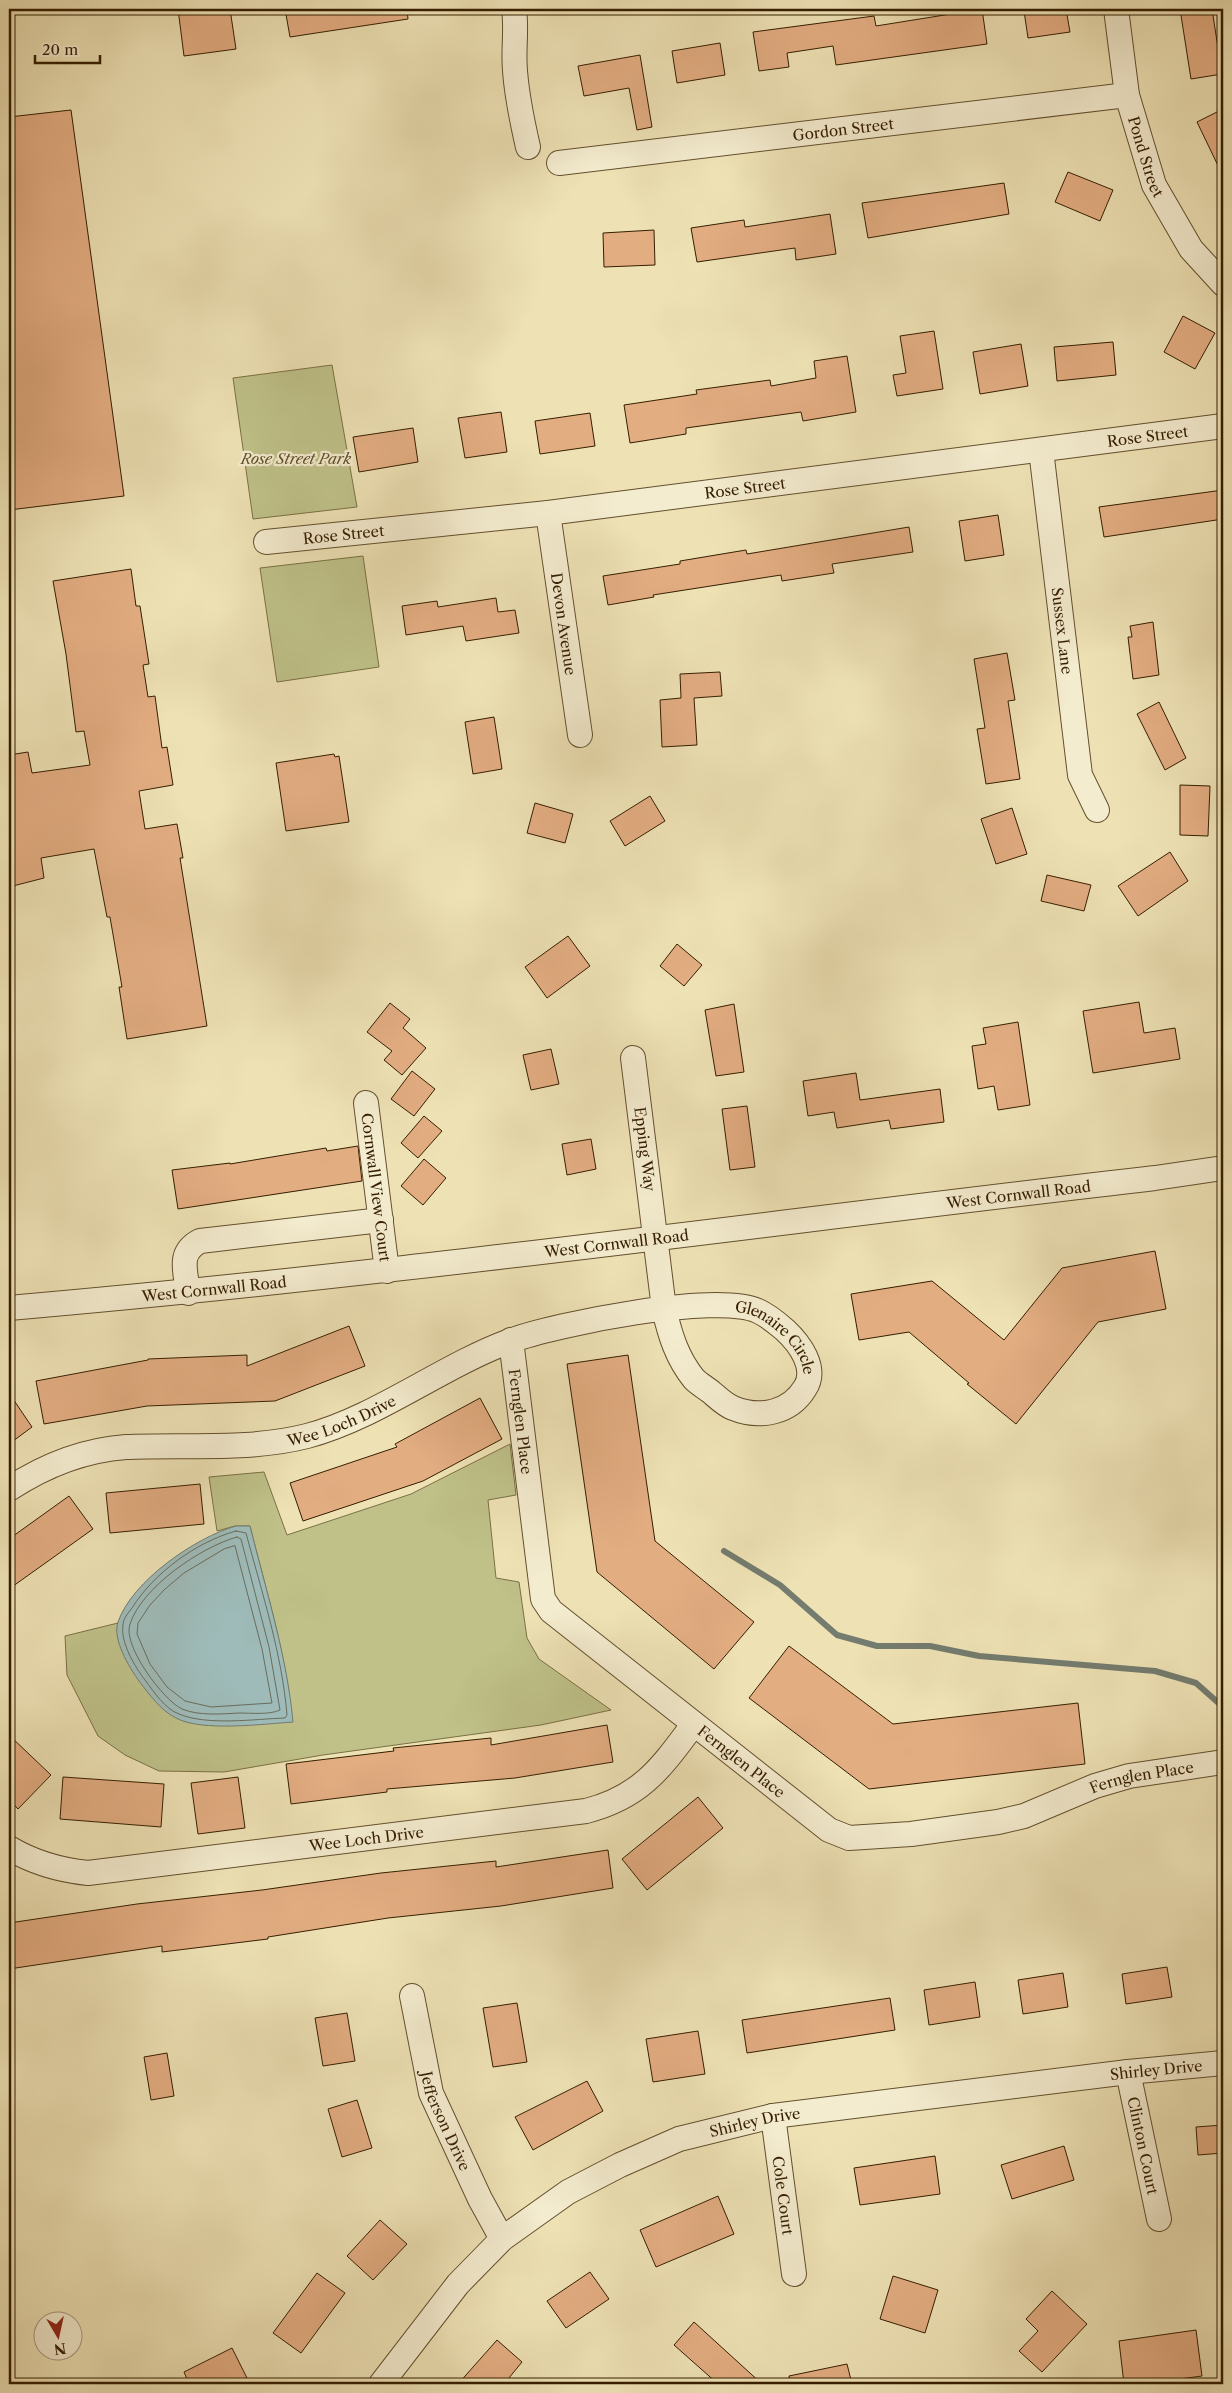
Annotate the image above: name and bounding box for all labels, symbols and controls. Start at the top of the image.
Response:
scale bar [35,32,100,64]
text: 20 m [42,40,78,59]
street label: Gordon Street [791,113,895,144]
street label: Pond Street [1124,114,1169,201]
street label: Rose Street [1106,421,1190,450]
park label: Rose Street Park [240,449,351,468]
street label: Rose Street [703,473,787,502]
street label: Rose Street [302,520,386,548]
street label: Devon Avenue [547,571,581,676]
street label: Sussex Lane [1048,586,1077,675]
street label: Epping Way [630,1106,660,1193]
street label: Cornwall View Court [358,1112,395,1263]
street label: West Cornwall Road [944,1176,1092,1212]
street label: West Cornwall Road [542,1225,690,1261]
street label: West Cornwall Road [140,1272,287,1305]
street label: Glenaire Circle [734,1296,819,1375]
street label: Fernglen Place [505,1368,537,1475]
street label: Wee Loch Drive [285,1391,399,1450]
street label: Fernglen Place [694,1721,789,1801]
street label: Fernglen Place [1086,1757,1195,1797]
street label: Wee Loch Drive [307,1822,425,1855]
street label: Shirley Drive [1109,2056,1203,2084]
street label: Jefferson Drive [417,2067,475,2174]
street label: Clinton Court [1124,2095,1163,2197]
street label: Shirley Drive [707,2103,801,2141]
street label: Cole Court [769,2155,798,2237]
north arrow [32,2310,82,2360]
text: N [53,2339,67,2359]

